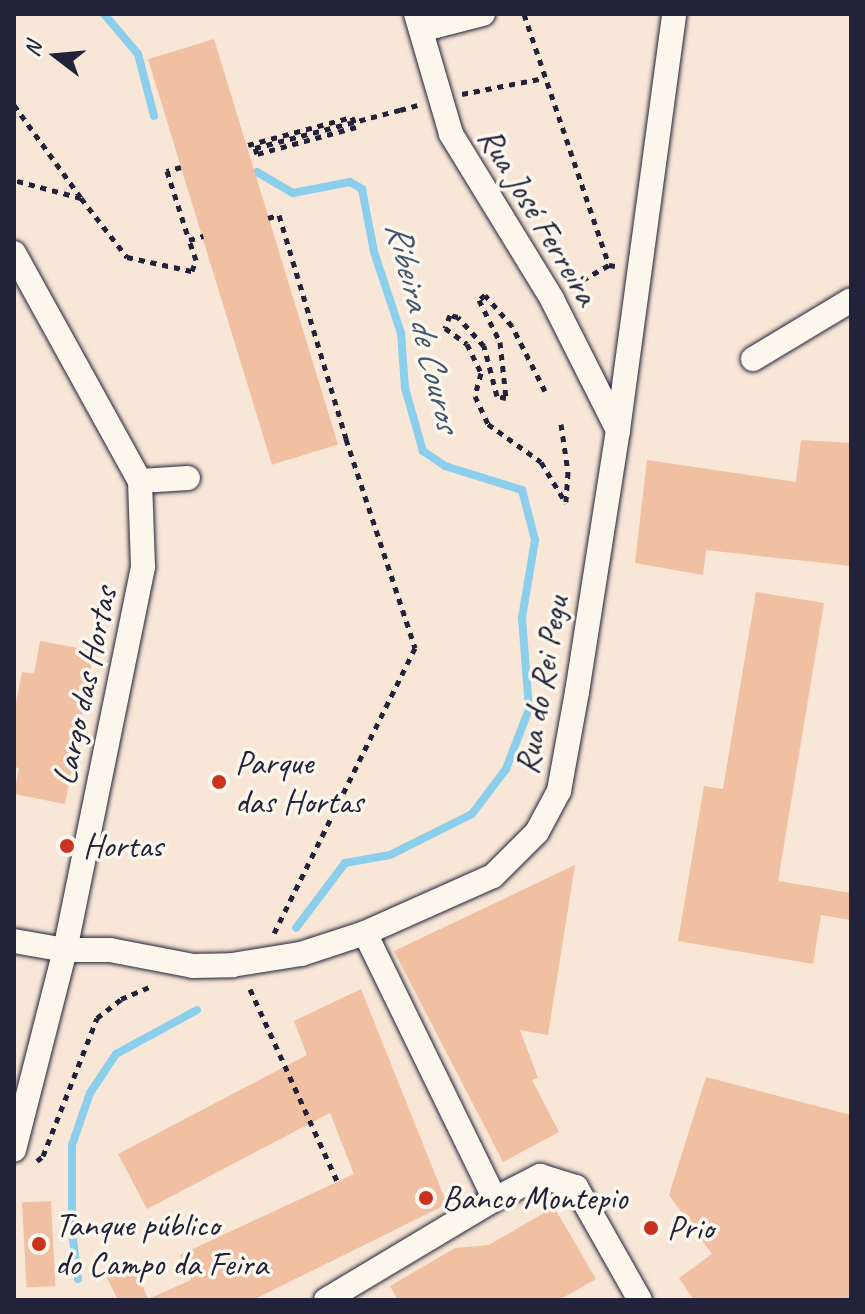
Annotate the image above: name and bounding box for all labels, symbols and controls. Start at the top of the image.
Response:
north arrow [16,16,96,96]
text: N [18,39,48,60]
street label: Rua José Ferreira [470,120,608,312]
water label: Ribeira de Couros [376,217,470,435]
street label: Largo das Hortas [43,583,125,789]
street label: Rua do Rei Pegu [505,593,577,777]
place label: Parque das Hortas [235,742,363,822]
marker: Parque das Hortas [210,773,228,791]
place label: Hortas [83,826,163,866]
marker: Hortas [58,837,76,855]
place label: Banco Montepio [442,1178,627,1218]
marker: Banco Montepio [417,1189,435,1207]
place label: Tanque público do Campo da Feira [55,1204,267,1284]
place label: Prio [667,1208,714,1248]
marker: Prio [642,1219,660,1237]
marker: Tanque público do Campo da Feira [30,1235,48,1253]

